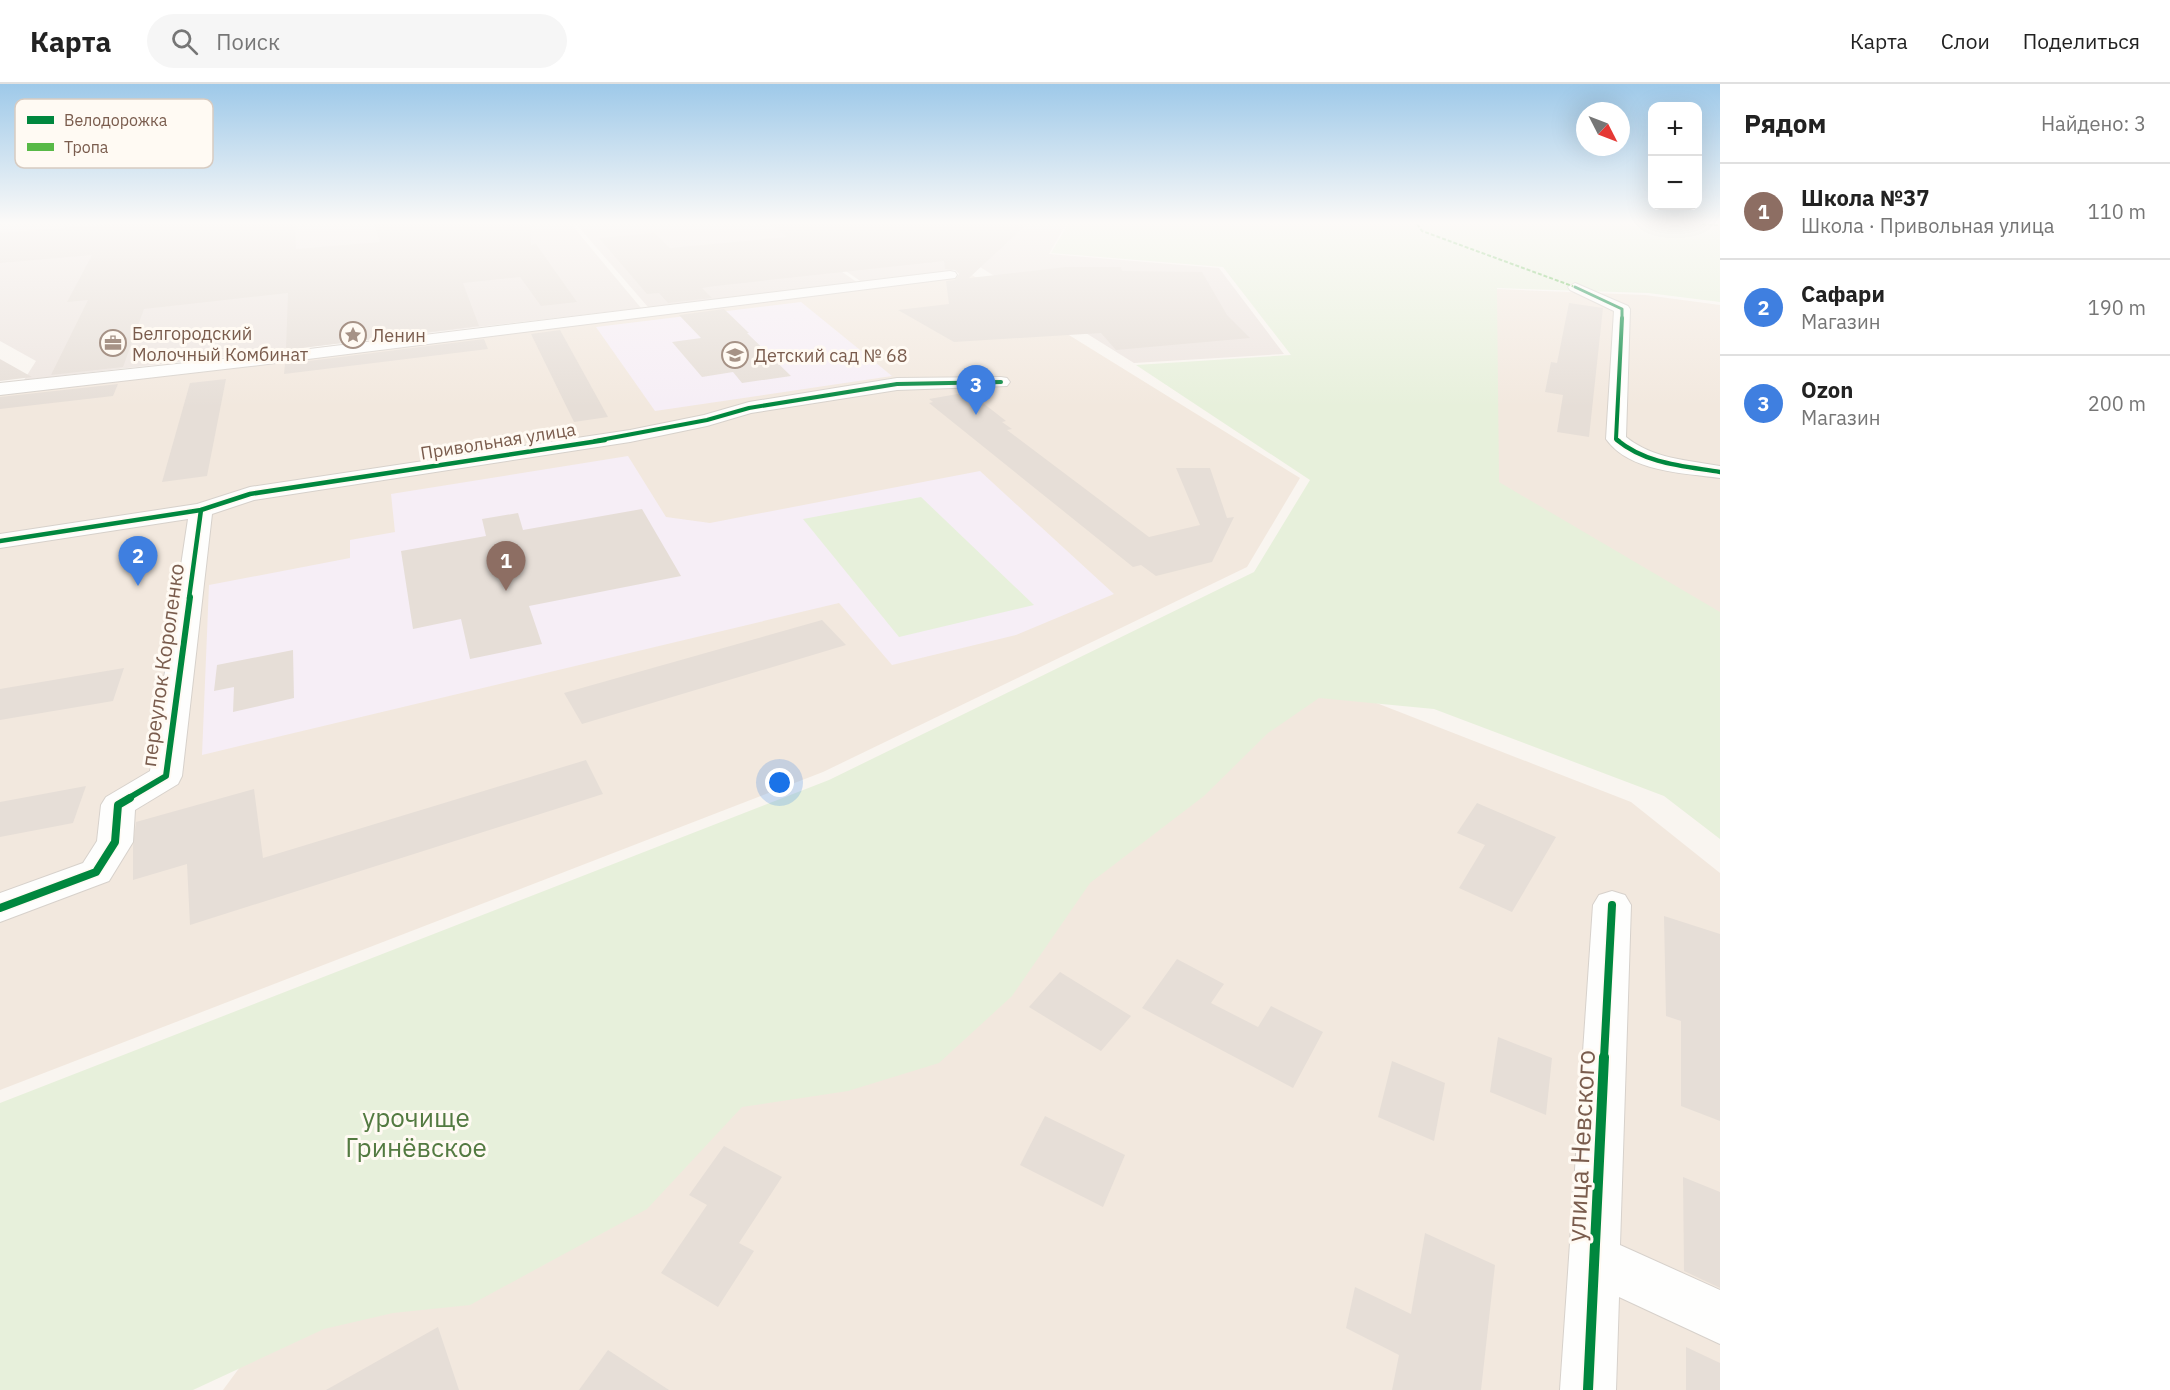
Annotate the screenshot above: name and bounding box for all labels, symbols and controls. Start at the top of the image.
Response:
search box [147,14,567,68]
text: Карта [30,23,111,60]
icon: search [168,25,201,58]
text: Поиск [216,27,280,56]
text: Карта [1850,27,1908,55]
text: Слои [1941,27,1990,55]
text: Поделиться [2023,27,2140,55]
legend [15,99,213,168]
north arrow [1576,102,1630,156]
map controls [1648,102,1702,210]
button: + [1648,102,1702,156]
text: Рядом [1744,106,1826,140]
text: Велодорожка [64,110,168,130]
text: Найдено: 3 [2041,110,2146,137]
text: Тропа [64,137,109,157]
button: − [1648,156,1702,210]
text: Школа №37 [1801,183,1930,212]
text: 1 [1758,198,1770,225]
text: 110 m [2088,198,2146,225]
text: Школа · Привольная улица [1801,212,2054,239]
text: Сафари [1801,279,1885,308]
text: 2 [1758,294,1770,321]
text: 190 m [2088,294,2146,321]
text: Магазин [1801,308,1881,335]
place icon: Ленин [338,320,368,350]
place label: Белгородский Молочный Комбинат [132,322,309,366]
place label: Ленин [372,324,426,347]
office icon: Белгородский Молочный Комбинат [98,328,128,358]
school or university icon: Детский сад № 68 [720,340,750,370]
place label: Детский сад № 68 [754,344,908,367]
pin: 3 [956,366,996,415]
text: Ozon [1801,375,1853,404]
text: 3 [1758,390,1770,417]
text: 200 m [2088,390,2146,417]
text: Магазин [1801,404,1881,431]
street label: Привольная улица [419,417,578,465]
pin: 2 [118,536,158,586]
pin: 1 [486,542,526,591]
street label: переулок Короленко [134,561,190,769]
your location [765,768,794,797]
street label: улица Невского [1558,1049,1602,1243]
park label: урочище Гринёвское [345,1100,487,1164]

